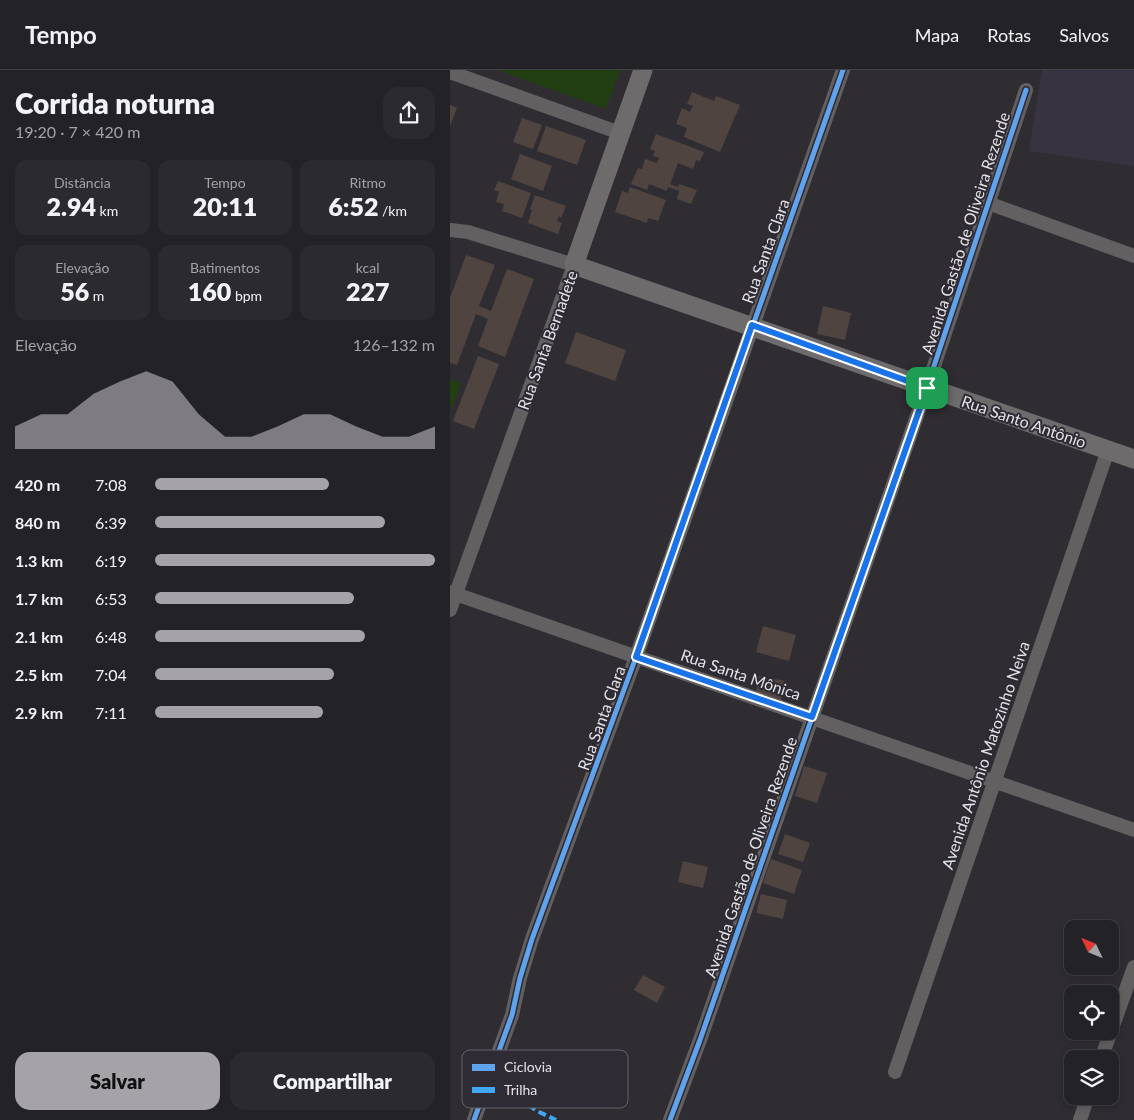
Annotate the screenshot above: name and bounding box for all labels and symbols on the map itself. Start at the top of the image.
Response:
street label: Avenida Gastão de Oliveira Rezende [917,110,1013,356]
street label: Rua Santa Clara [737,196,793,306]
street label: Rua Santa Bernadete [513,268,581,412]
pin [906,367,948,409]
street label: Rua Santo Antônio [959,391,1089,451]
street label: Avenida Antônio Matozinho Neiva [937,639,1033,871]
street label: Rua Santa Mônica [678,645,804,703]
street label: Rua Santa Clara [573,663,629,773]
street label: Avenida Gastão de Oliveira Rezende [700,734,800,980]
north arrow [1064,920,1119,975]
legend [462,1050,628,1108]
text: Ciclovia [504,1058,552,1075]
text: Trilha [504,1081,537,1098]

